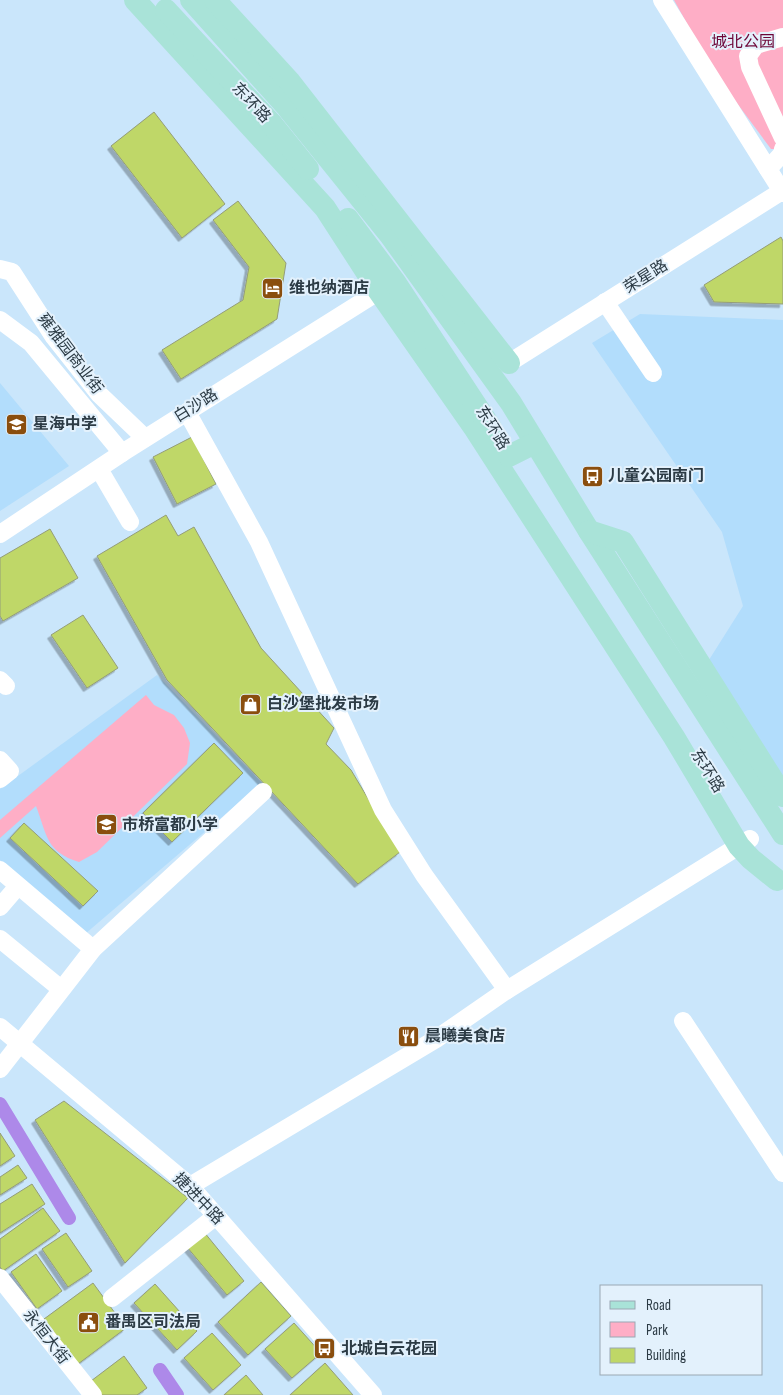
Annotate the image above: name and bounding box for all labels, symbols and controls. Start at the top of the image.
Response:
park label: 城北公园 [711,33,775,52]
street label: 东环路 [228,79,274,127]
street label: 荣星路 [621,256,671,298]
hotel icon: 维也纳酒店 [261,276,285,300]
place label: 维也纳酒店 [289,278,369,298]
street label: 雍雅园商业街 [34,310,106,398]
street label: 白沙路 [171,385,221,427]
street label: 东环路 [471,403,513,453]
school or university icon: 星海中学 [5,412,29,436]
place label: 星海中学 [33,415,97,434]
bus stop icon: 儿童公园南门 [580,464,604,488]
place label: 儿童公园南门 [608,466,704,486]
shop icon: 白沙堡批发市场 [239,692,263,716]
place label: 白沙堡批发市场 [267,694,379,714]
street label: 东环路 [686,746,728,796]
school or university icon: 市桥富都小学 [94,813,118,837]
place label: 市桥富都小学 [122,816,218,835]
restaurant icon: 晨曦美食店 [397,1024,421,1048]
place label: 晨曦美食店 [425,1027,505,1046]
street label: 捷进中路 [169,1169,227,1229]
legend [600,1285,763,1375]
text: Road [646,1296,671,1315]
street label: 永恒大街 [19,1306,73,1368]
public building icon: 番禺区司法局 [77,1310,101,1334]
place label: 番禺区司法局 [105,1313,201,1332]
text: Park [646,1321,668,1340]
bus stop icon: 北城白云花园 [313,1337,337,1361]
place label: 北城白云花园 [341,1339,437,1359]
text: Building [646,1346,686,1365]

